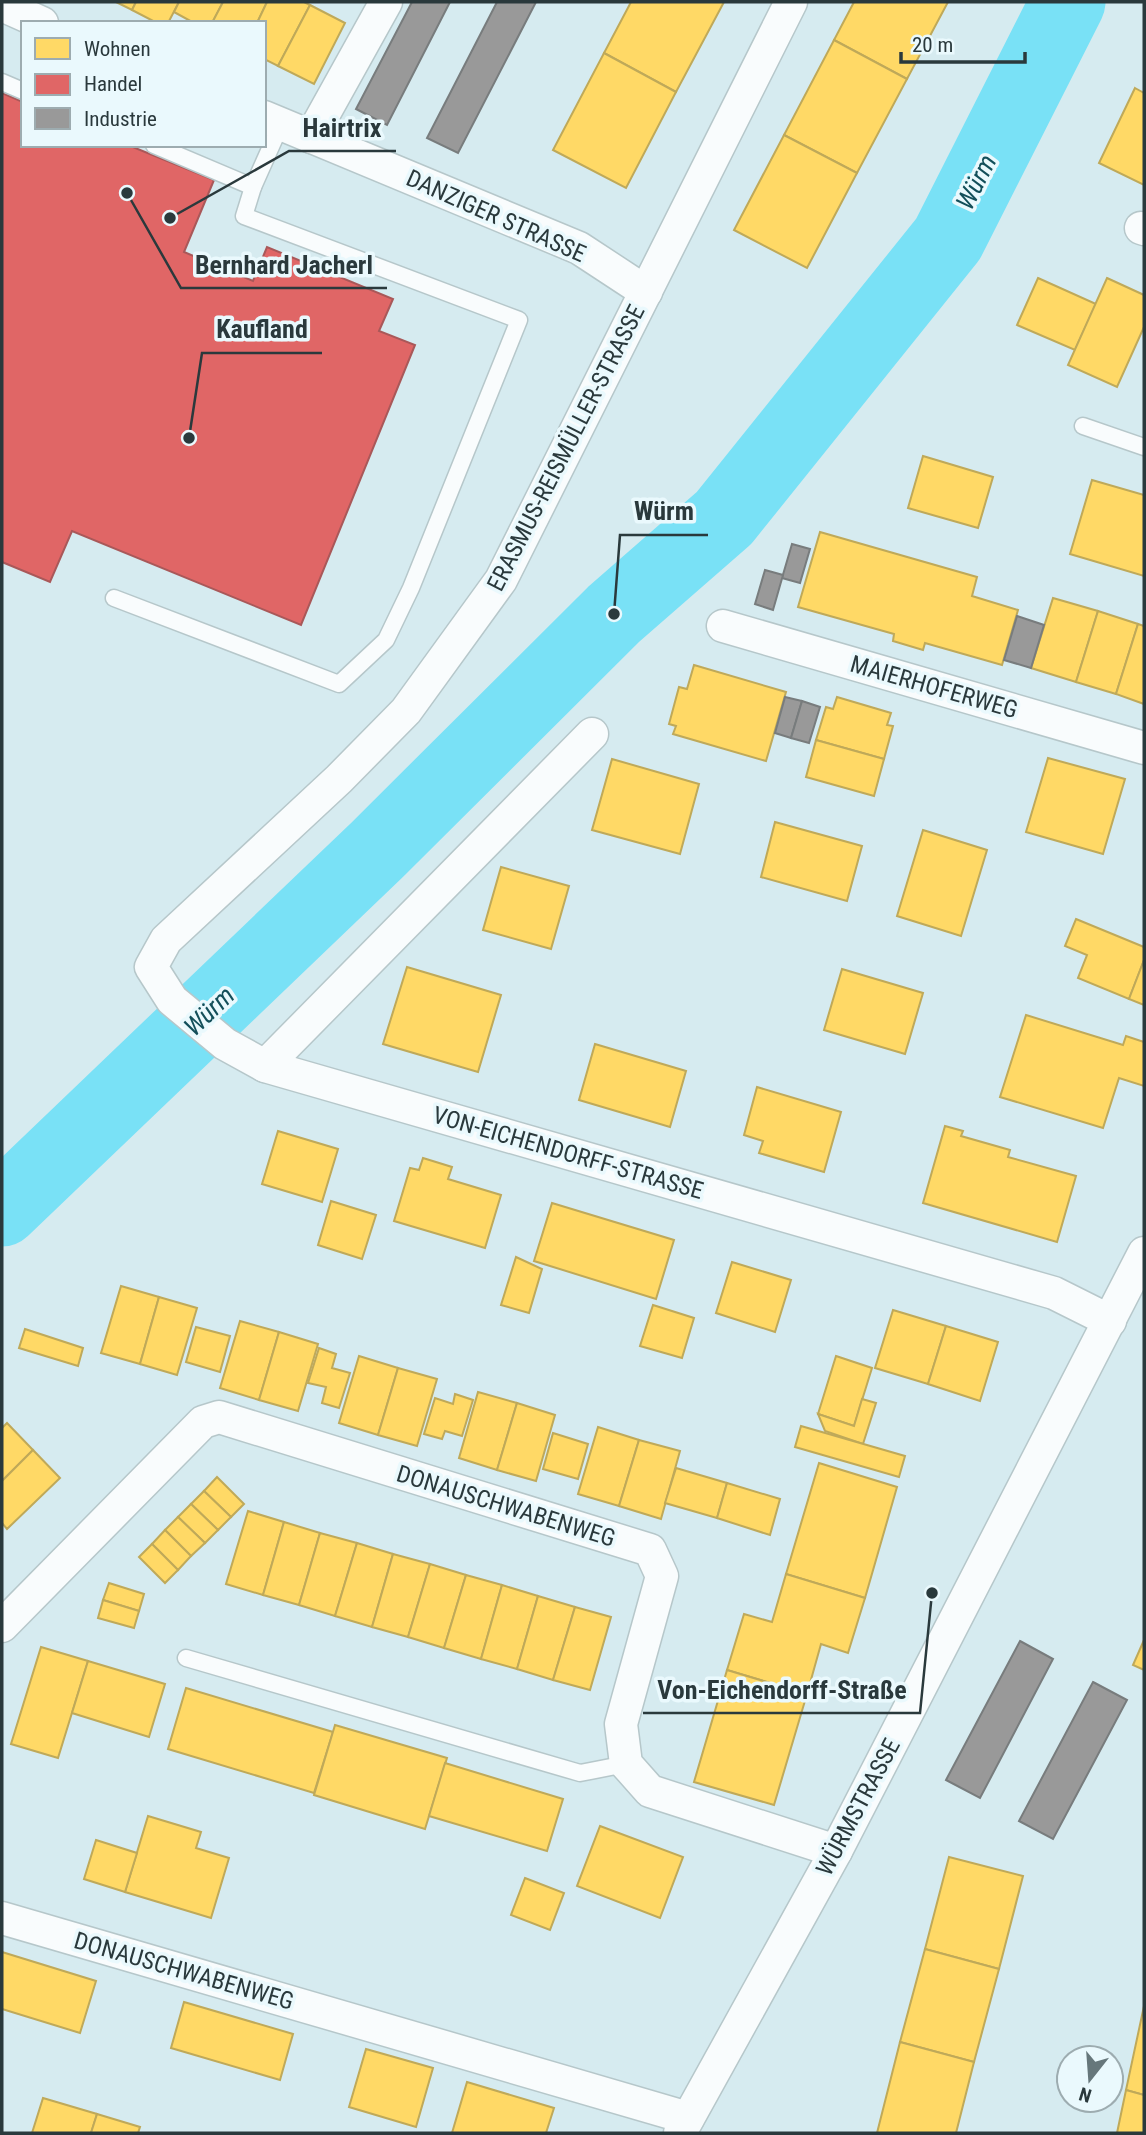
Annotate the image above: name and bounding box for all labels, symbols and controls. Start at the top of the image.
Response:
legend [21,21,266,147]
scale bar [901,21,1025,65]
text: 20 m [912,33,953,57]
text: Wohnen [84,37,151,61]
text: Handel [84,72,142,96]
callout: Hairtrix [289,104,396,151]
text: Industrie [84,107,157,131]
text: Hairtrix [303,113,382,143]
water label: Würm [950,149,1002,215]
street label: DANZIGER STRASSE [402,164,590,268]
callout: Bernhard Jacherl [181,241,387,288]
text: Bernhard Jacherl [195,250,373,280]
street label: ERASMUS-REISMÜLLER-STRASSE [481,300,651,596]
callout: Kaufland [202,306,322,353]
text: Kaufland [216,314,308,344]
callout: Würm [620,488,708,535]
text: Würm [634,496,694,526]
street label: MAIERHOFERWEG [847,650,1021,724]
water label: Würm [178,980,240,1042]
street label: VON-EICHENDORFF-STRASSE [430,1101,707,1205]
street label: DONAUSCHWABENWEG [393,1459,619,1553]
callout: Von-Eichendorff-Straße [643,1666,920,1713]
text: Von-Eichendorff-Straße [657,1675,907,1705]
street label: WÜRMSTRASSE [810,1734,906,1880]
street label: DONAUSCHWABENWEG [71,1926,297,2016]
north arrow [1055,2044,1125,2114]
text: N [1076,2082,1094,2107]

